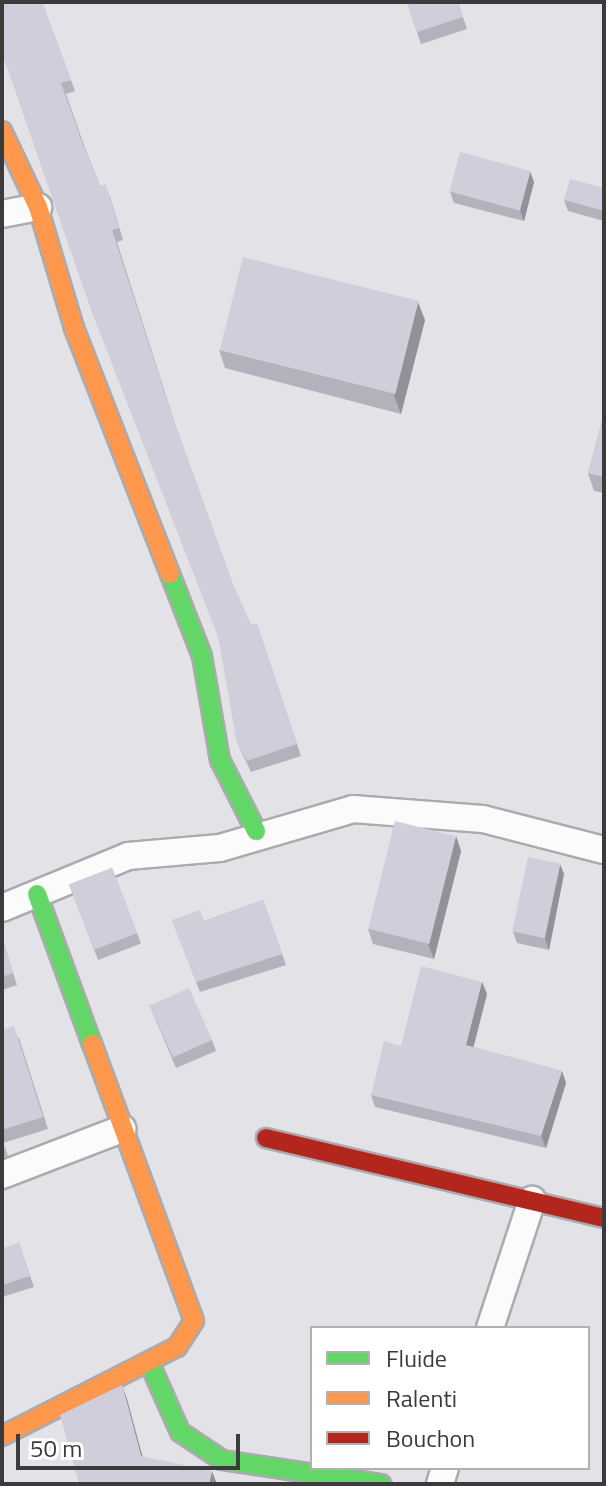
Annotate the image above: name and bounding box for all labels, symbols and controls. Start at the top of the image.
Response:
legend [310,1326,590,1470]
text: Fluide [386,1340,447,1376]
text: Ralenti [386,1380,457,1416]
scale bar [20,1418,244,1468]
text: Bouchon [386,1420,475,1456]
text: 50 m [30,1430,82,1466]

